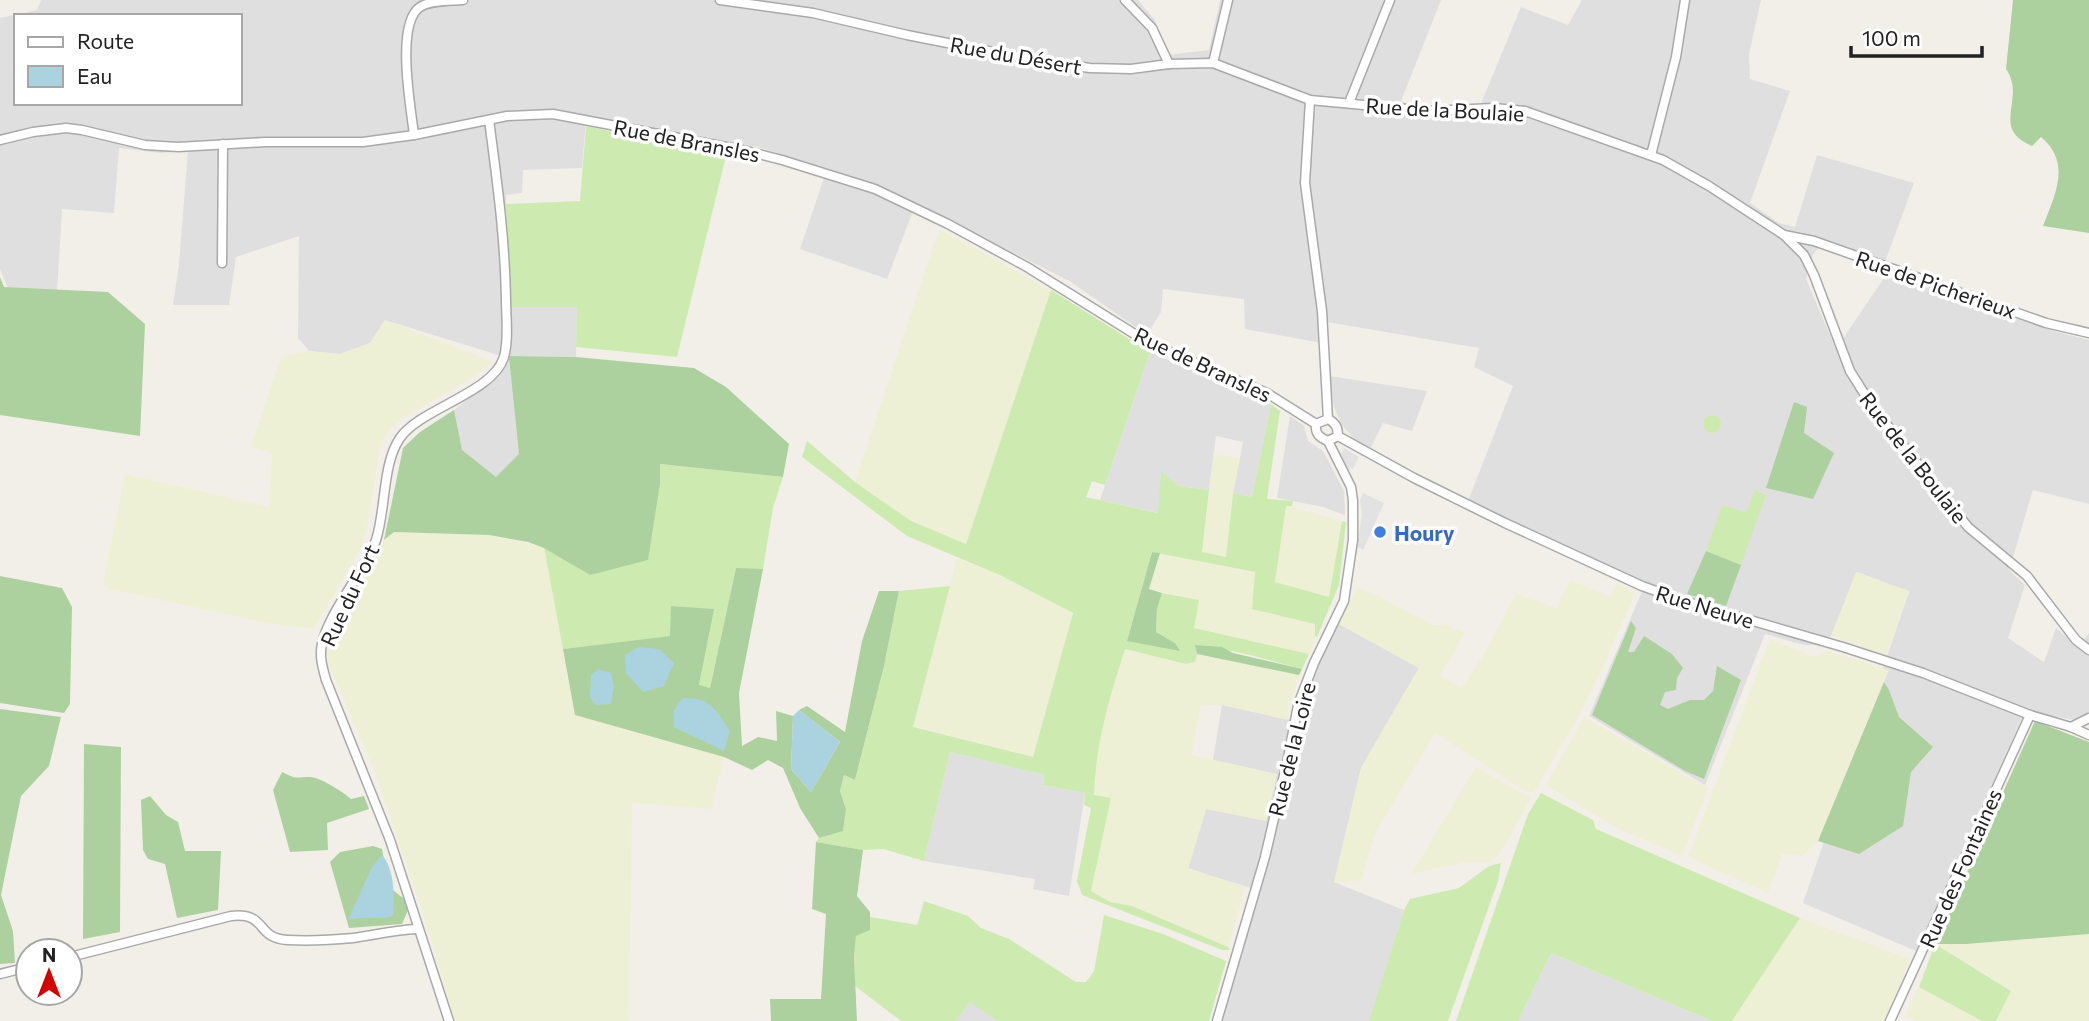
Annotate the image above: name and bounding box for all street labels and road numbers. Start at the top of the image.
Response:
street label: Rue du Désert [948,31,1084,79]
street label: Rue de la Boulaie [1365,92,1525,126]
street label: Rue de Bransles [612,114,762,166]
street label: Rue de Picherieux [1853,245,2019,323]
street label: Rue de Bransles [1131,321,1275,407]
street label: Rue de la Boulaie [1855,387,1973,527]
street label: Rue du Fort [314,540,384,650]
street label: Rue Neuve [1653,579,1757,633]
street label: Rue de la Loire [1262,679,1320,819]
street label: Rue des Fontaines [1914,785,2006,951]

